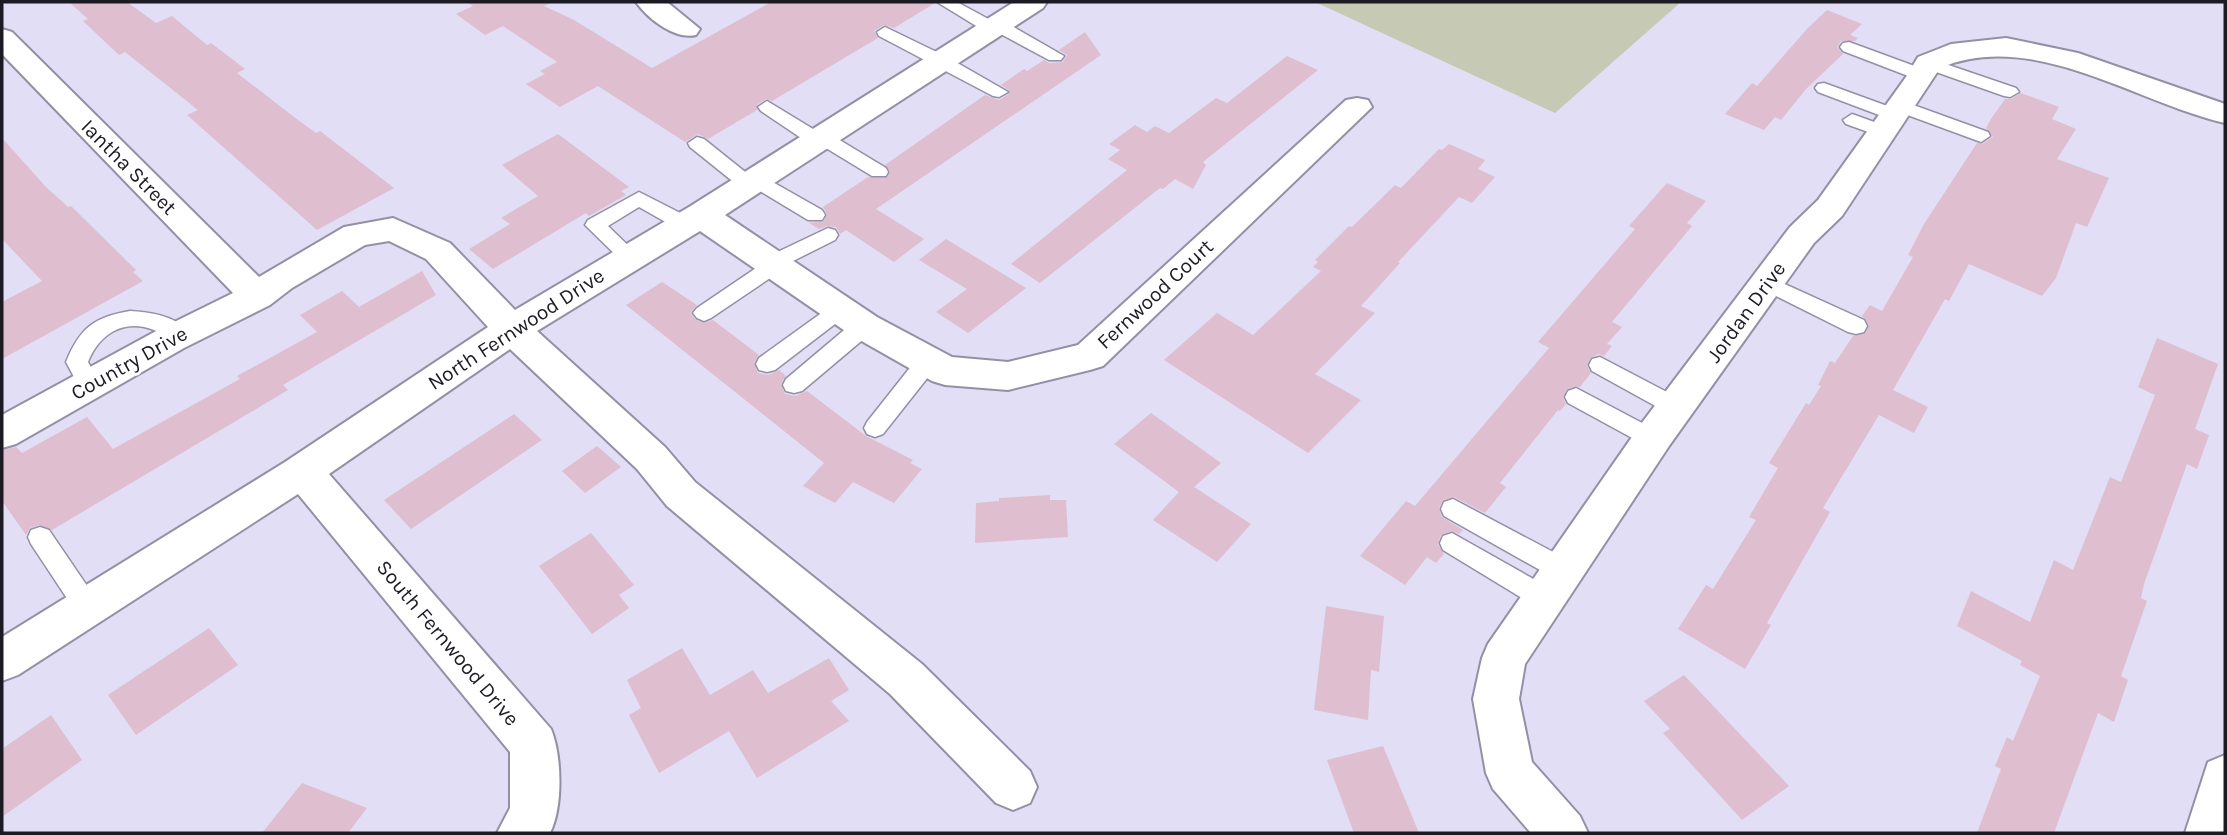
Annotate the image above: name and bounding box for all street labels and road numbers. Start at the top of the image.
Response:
street label: Iantha Street [76,114,182,220]
street label: Fernwood Court [1092,234,1218,354]
street label: Jordan Drive [1702,257,1790,367]
street label: North Fernwood Drive [423,263,609,395]
street label: Country Drive [67,321,191,405]
street label: South Fernwood Drive [372,555,524,731]

